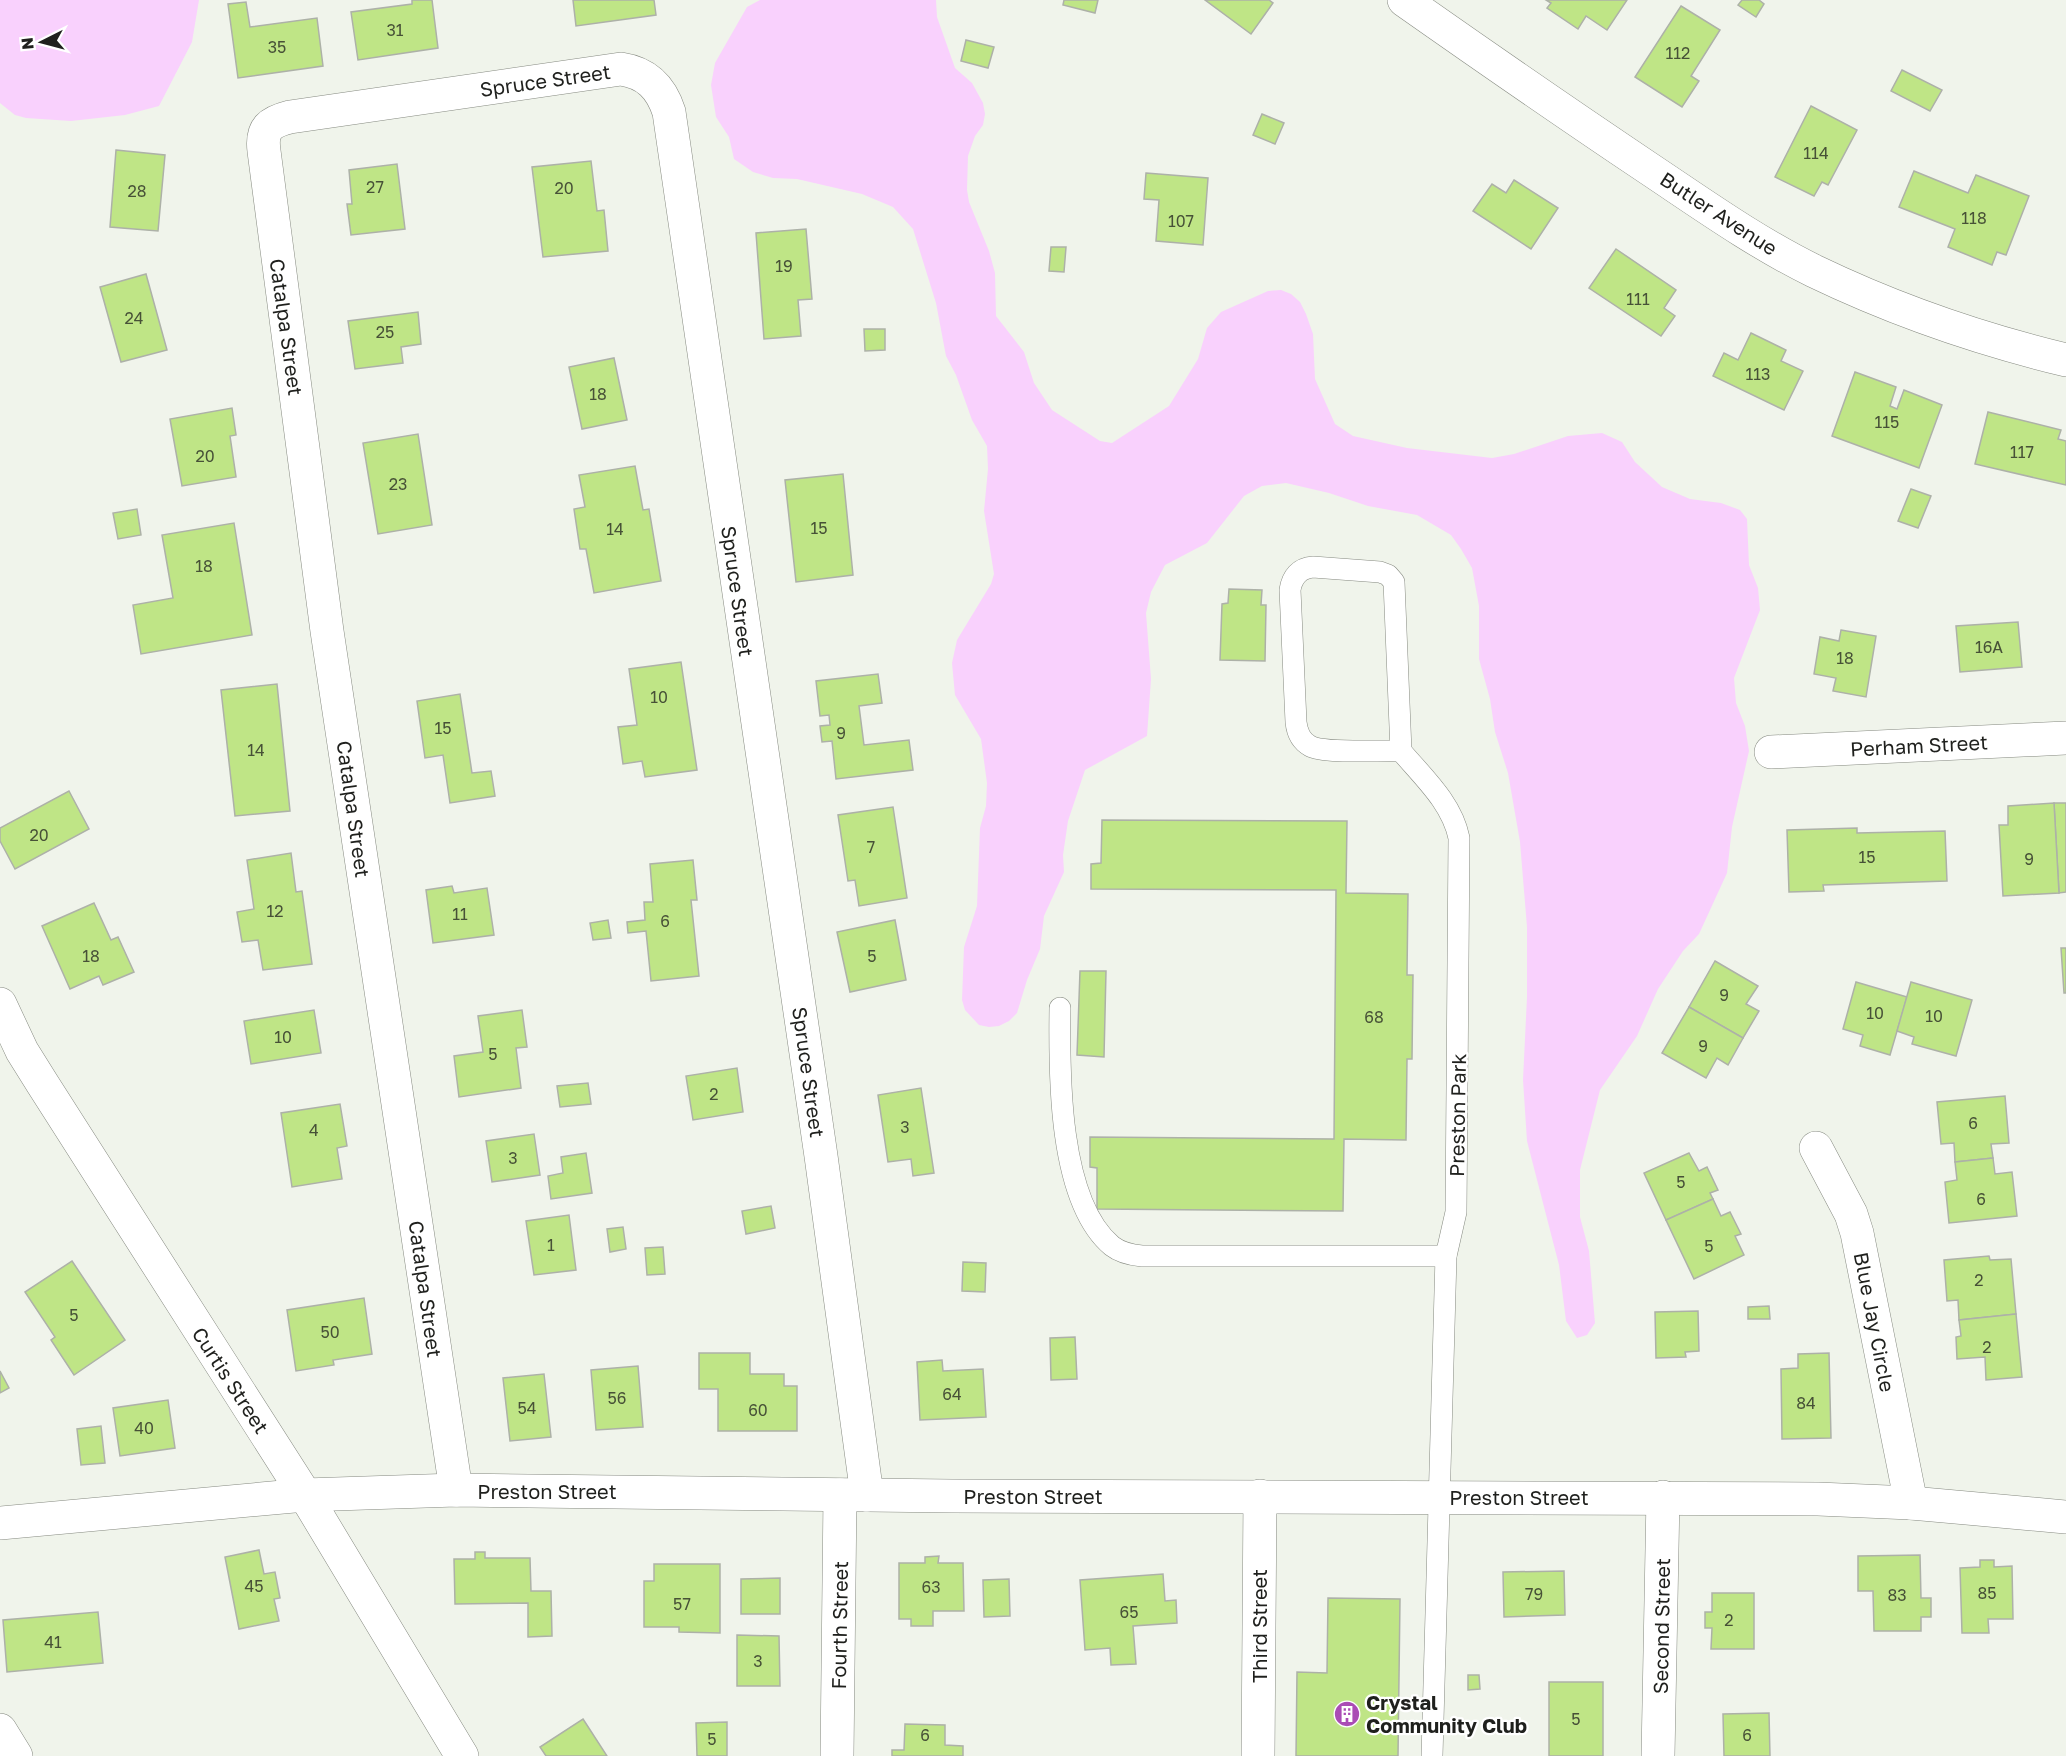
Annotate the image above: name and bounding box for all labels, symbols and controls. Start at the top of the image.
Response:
north arrow [12,12,72,72]
house number: 31 [386,20,404,40]
text: N [17,36,38,51]
house number: 35 [268,37,286,57]
house number: 112 [1666,43,1690,63]
street label: Spruce Street [478,59,612,101]
house number: 114 [1803,143,1829,163]
street label: Butler Avenue [1656,166,1782,260]
house number: 27 [366,177,384,197]
house number: 20 [554,178,574,198]
house number: 28 [127,181,147,201]
house number: 118 [1961,208,1987,228]
house number: 107 [1168,211,1194,231]
house number: 19 [775,256,793,276]
street label: Catalpa Street [265,257,309,397]
house number: 111 [1626,289,1650,309]
house number: 24 [124,308,144,328]
house number: 25 [376,322,394,342]
house number: 113 [1746,364,1770,384]
house number: 18 [589,384,607,404]
house number: 115 [1875,412,1899,432]
house number: 117 [2010,442,2034,462]
house number: 20 [195,446,215,466]
house number: 23 [389,474,407,494]
house number: 15 [810,518,828,538]
house number: 14 [606,519,624,539]
street label: Spruce Street [717,524,759,658]
house number: 18 [195,556,213,576]
house number: 16A [1975,637,2003,657]
house number: 18 [1836,648,1854,668]
house number: 10 [650,687,668,707]
house number: 15 [434,718,452,738]
house number: 9 [836,723,846,743]
street label: Perham Street [1850,729,1988,761]
street label: Catalpa Street [332,739,376,879]
house number: 14 [247,740,265,760]
house number: 20 [29,825,49,845]
house number: 7 [867,837,875,857]
house number: 15 [1858,847,1876,867]
house number: 9 [2024,849,2034,869]
house number: 12 [266,901,284,921]
house number: 11 [452,904,468,924]
house number: 6 [660,911,670,931]
house number: 18 [82,946,100,966]
house number: 5 [867,946,877,966]
house number: 9 [1719,985,1729,1005]
house number: 10 [1866,1003,1884,1023]
street label: Spruce Street [788,1005,830,1139]
house number: 10 [1925,1006,1943,1026]
house number: 68 [1364,1007,1384,1027]
house number: 10 [274,1027,292,1047]
house number: 9 [1698,1036,1708,1056]
house number: 5 [488,1044,498,1064]
street label: Preston Park [1444,1053,1470,1177]
house number: 2 [709,1084,719,1104]
house number: 6 [1968,1113,1978,1133]
house number: 3 [900,1117,910,1137]
house number: 4 [309,1120,319,1140]
house number: 3 [508,1148,518,1168]
house number: 5 [1676,1172,1686,1192]
house number: 6 [1976,1189,1986,1209]
street label: Catalpa Street [404,1219,448,1359]
house number: 1 [547,1235,555,1255]
house number: 5 [1704,1236,1714,1256]
street label: Blue Jay Circle [1850,1250,1900,1394]
house number: 2 [1974,1270,1984,1290]
house number: 5 [69,1305,79,1325]
street label: Curtis Street [188,1322,274,1438]
house number: 50 [320,1322,340,1342]
house number: 2 [1982,1337,1992,1357]
house number: 64 [942,1384,962,1404]
house number: 56 [608,1388,626,1408]
house number: 84 [1796,1393,1816,1413]
house number: 54 [517,1398,537,1418]
house number: 60 [748,1400,768,1420]
house number: 40 [134,1418,154,1438]
street label: Preston Street [477,1479,617,1503]
street label: Preston Street [963,1484,1103,1508]
street label: Preston Street [1449,1485,1589,1509]
street label: Second Street [1648,1558,1674,1694]
street label: Fourth Street [826,1561,852,1689]
street label: Third Street [1247,1569,1271,1683]
house number: 45 [244,1576,264,1596]
house number: 63 [921,1577,941,1597]
house number: 85 [1977,1583,1997,1603]
house number: 79 [1525,1584,1543,1604]
house number: 83 [1887,1585,1907,1605]
house number: 57 [673,1594,691,1614]
house number: 65 [1120,1602,1138,1622]
house number: 2 [1724,1610,1734,1630]
house number: 41 [44,1632,62,1652]
house number: 3 [753,1651,763,1671]
place label: Crystal Community Club [1366,1690,1527,1737]
building icon: Crystal Community Club [1332,1699,1362,1729]
house number: 5 [1571,1709,1581,1729]
house number: 6 [920,1725,930,1745]
house number: 6 [1742,1725,1752,1745]
house number: 5 [707,1729,717,1749]

